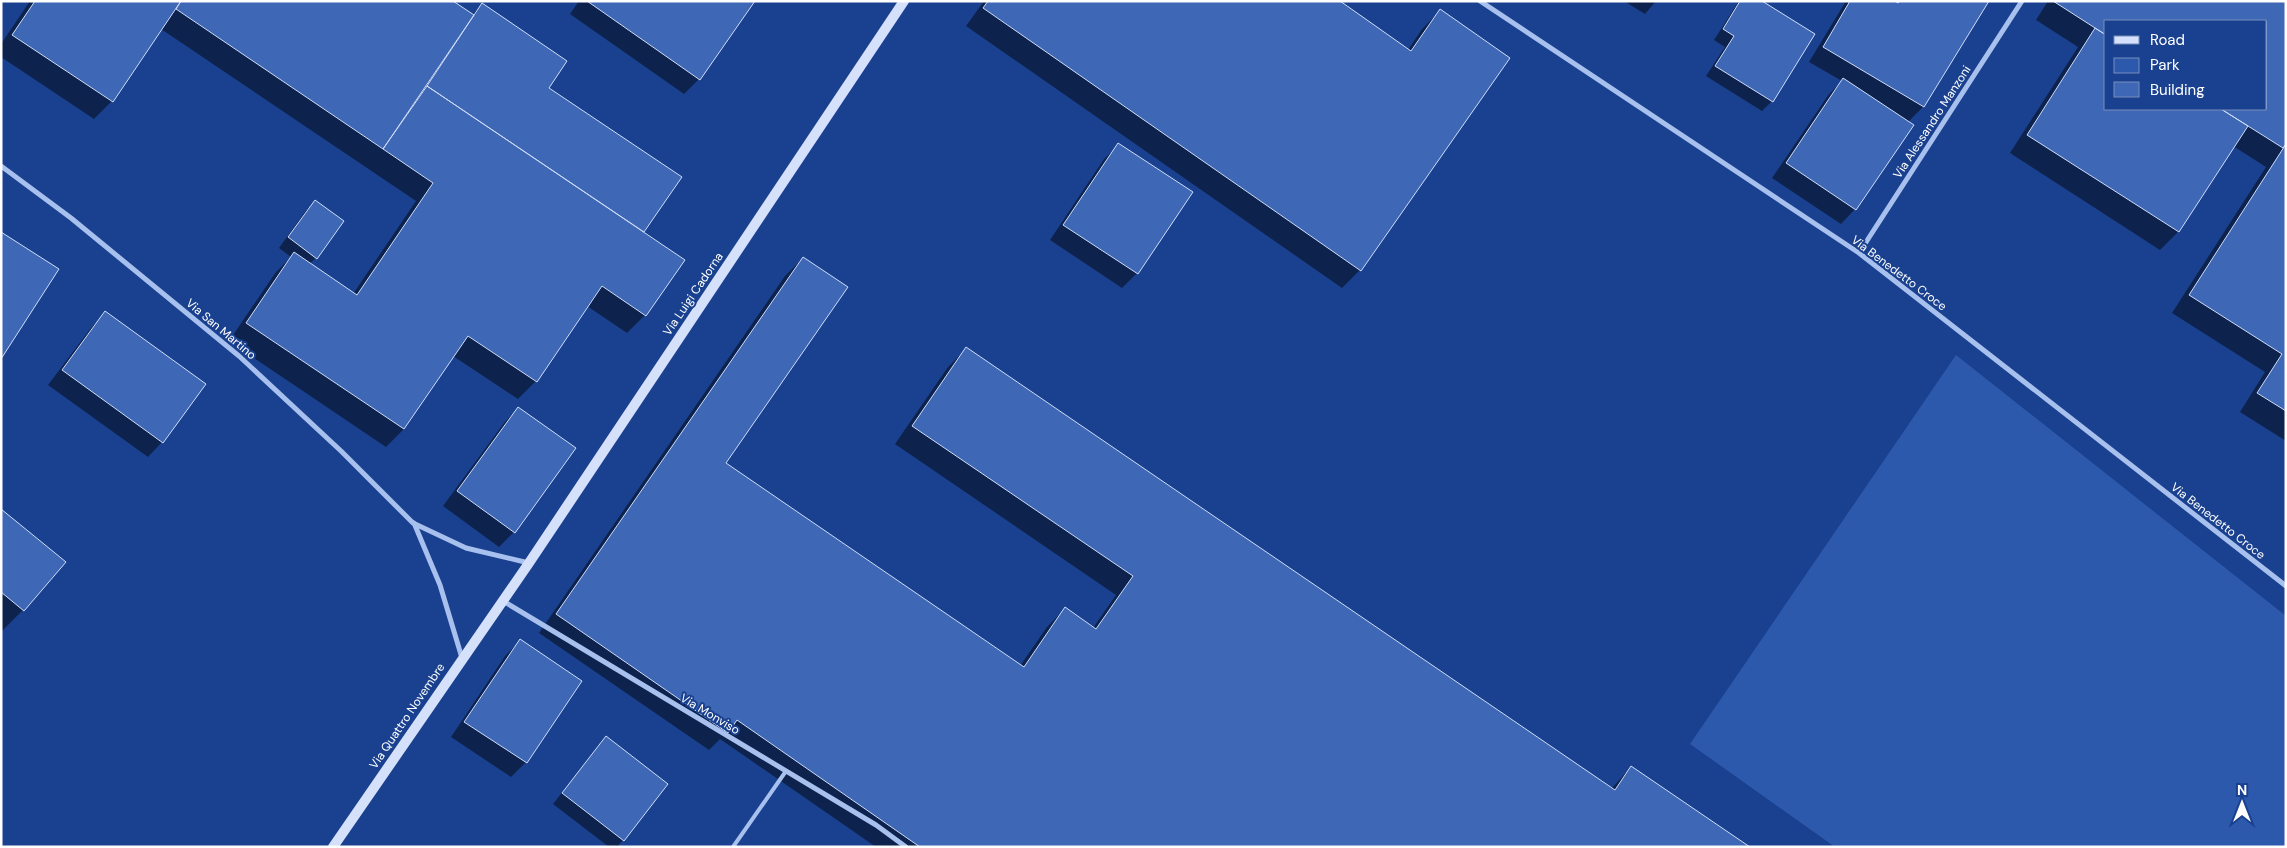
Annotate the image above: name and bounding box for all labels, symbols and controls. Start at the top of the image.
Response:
legend [2104,20,2267,110]
text: Road [2150,30,2185,50]
text: Park [2150,55,2180,75]
street label: Via Alessandro Manzoni [1889,62,1975,181]
text: Building [2150,80,2205,100]
street label: Via Benedetto Croce [1848,232,1950,314]
street label: Via Luigi Cadorna [659,249,727,339]
street label: Via San Martino [183,295,259,363]
street label: Via Benedetto Croce [2167,479,2269,563]
street label: Via Quattro Novembre [366,660,448,772]
street label: Via Monviso [677,690,743,738]
north arrow [2217,778,2267,828]
text: N [2237,781,2247,799]

